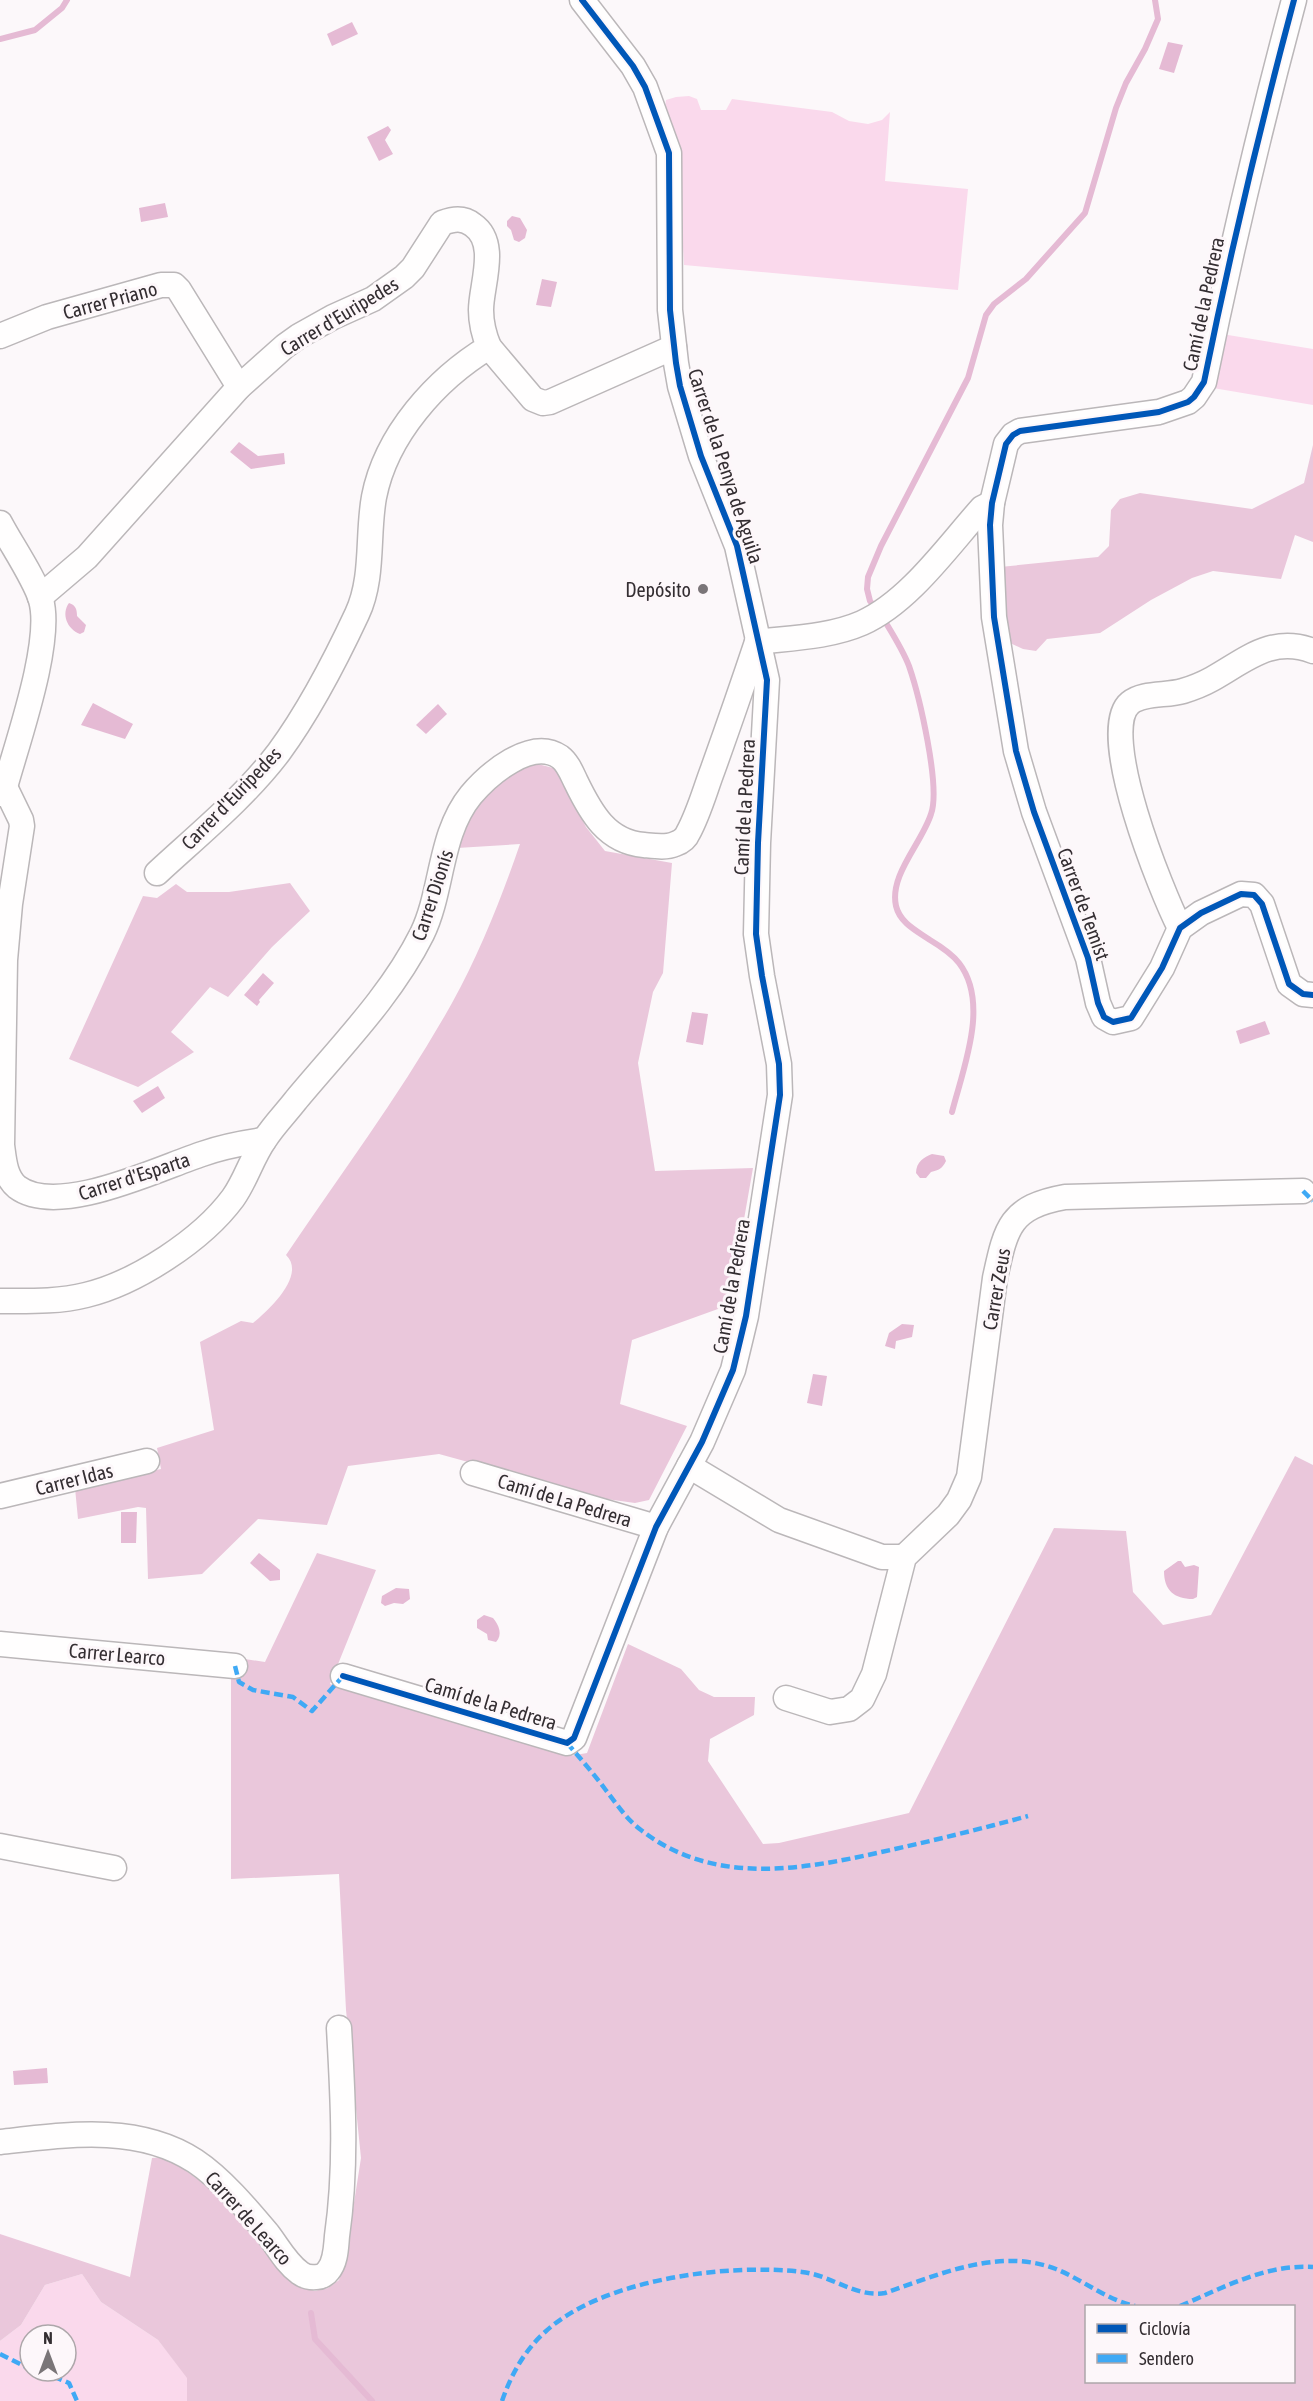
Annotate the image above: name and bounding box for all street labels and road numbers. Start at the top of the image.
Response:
street label: Camí de la Pedrera [1178,235,1228,373]
street label: Carrer d'Euripedes [276,272,402,360]
street label: Carrer Priano [60,276,160,324]
street label: Carrer de la Penya de Aguila [684,366,768,566]
street label: Camí de la Pedrera [729,738,759,876]
street label: Carrer d'Euripedes [176,742,286,854]
street label: Carrer de Temist [1053,845,1115,963]
street label: Carrer Dionís [406,847,458,943]
street label: Carrer d'Esparta [75,1147,193,1205]
street label: Camí de la Pedrera [708,1217,754,1355]
street label: Carrer Zeus [978,1246,1014,1332]
street label: Carrer Idas [33,1458,115,1500]
street label: Camí de La Pedrera [495,1469,635,1531]
street label: Carrer Learco [68,1638,166,1670]
street label: Camí de la Pedrera [422,1672,560,1734]
street label: Carrer de Learco [201,2166,297,2270]

